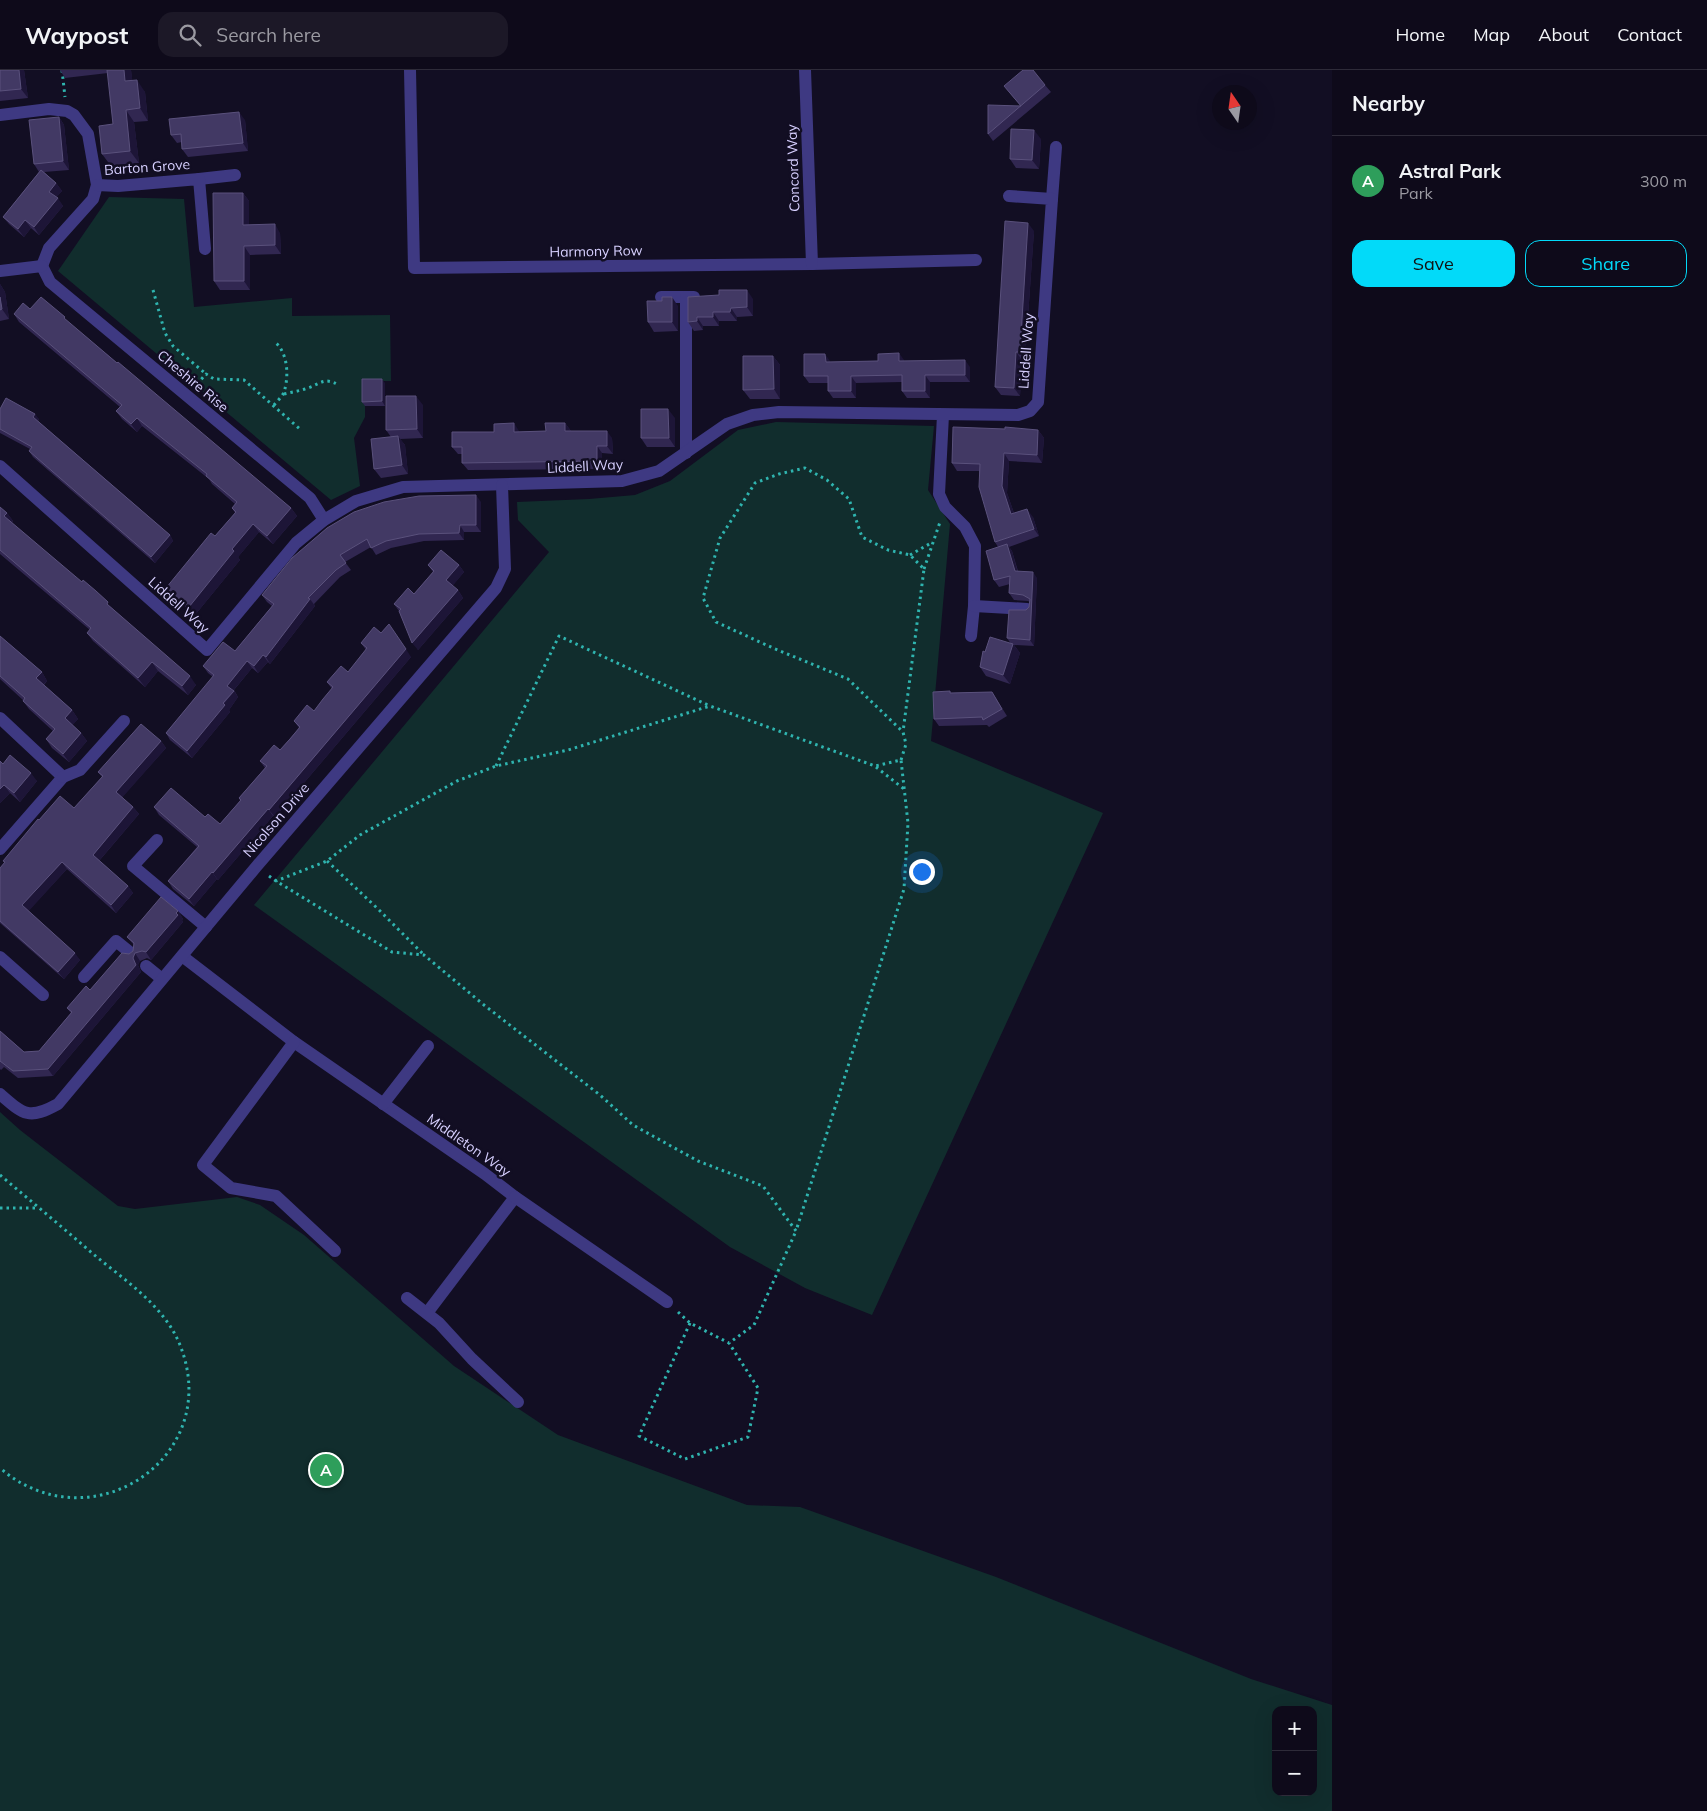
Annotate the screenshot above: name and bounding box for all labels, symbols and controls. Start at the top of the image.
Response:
search box [158,12,508,57]
text: Waypost [25,20,128,50]
icon: search [176,21,204,49]
text: Search here [216,23,321,47]
text: Home [1395,23,1445,46]
text: Map [1473,23,1510,46]
text: About [1538,23,1589,46]
text: Contact [1617,23,1682,46]
north arrow [1212,85,1257,130]
text: Nearby [1352,90,1425,116]
street label: Concord Way [782,123,804,212]
street label: Barton Grove [103,155,191,179]
text: Astral Park [1399,159,1501,183]
text: A [1362,171,1374,191]
text: 300 m [1640,171,1687,191]
text: Park [1399,183,1433,203]
button: Save [1352,240,1515,287]
button: Share [1525,240,1687,287]
street label: Harmony Row [549,241,643,261]
street label: Liddell Way [1014,312,1038,390]
street label: Cheshire Rise [154,346,232,416]
street label: Liddell Way [546,455,624,477]
street label: Liddell Way [145,573,214,638]
street label: Nicolson Drive [239,779,313,861]
your location [909,859,935,885]
street label: Middleton Way [424,1109,515,1181]
pin: A [310,1451,342,1489]
map controls [1272,1706,1317,1796]
button: + [1272,1706,1317,1751]
button: − [1272,1751,1317,1796]

